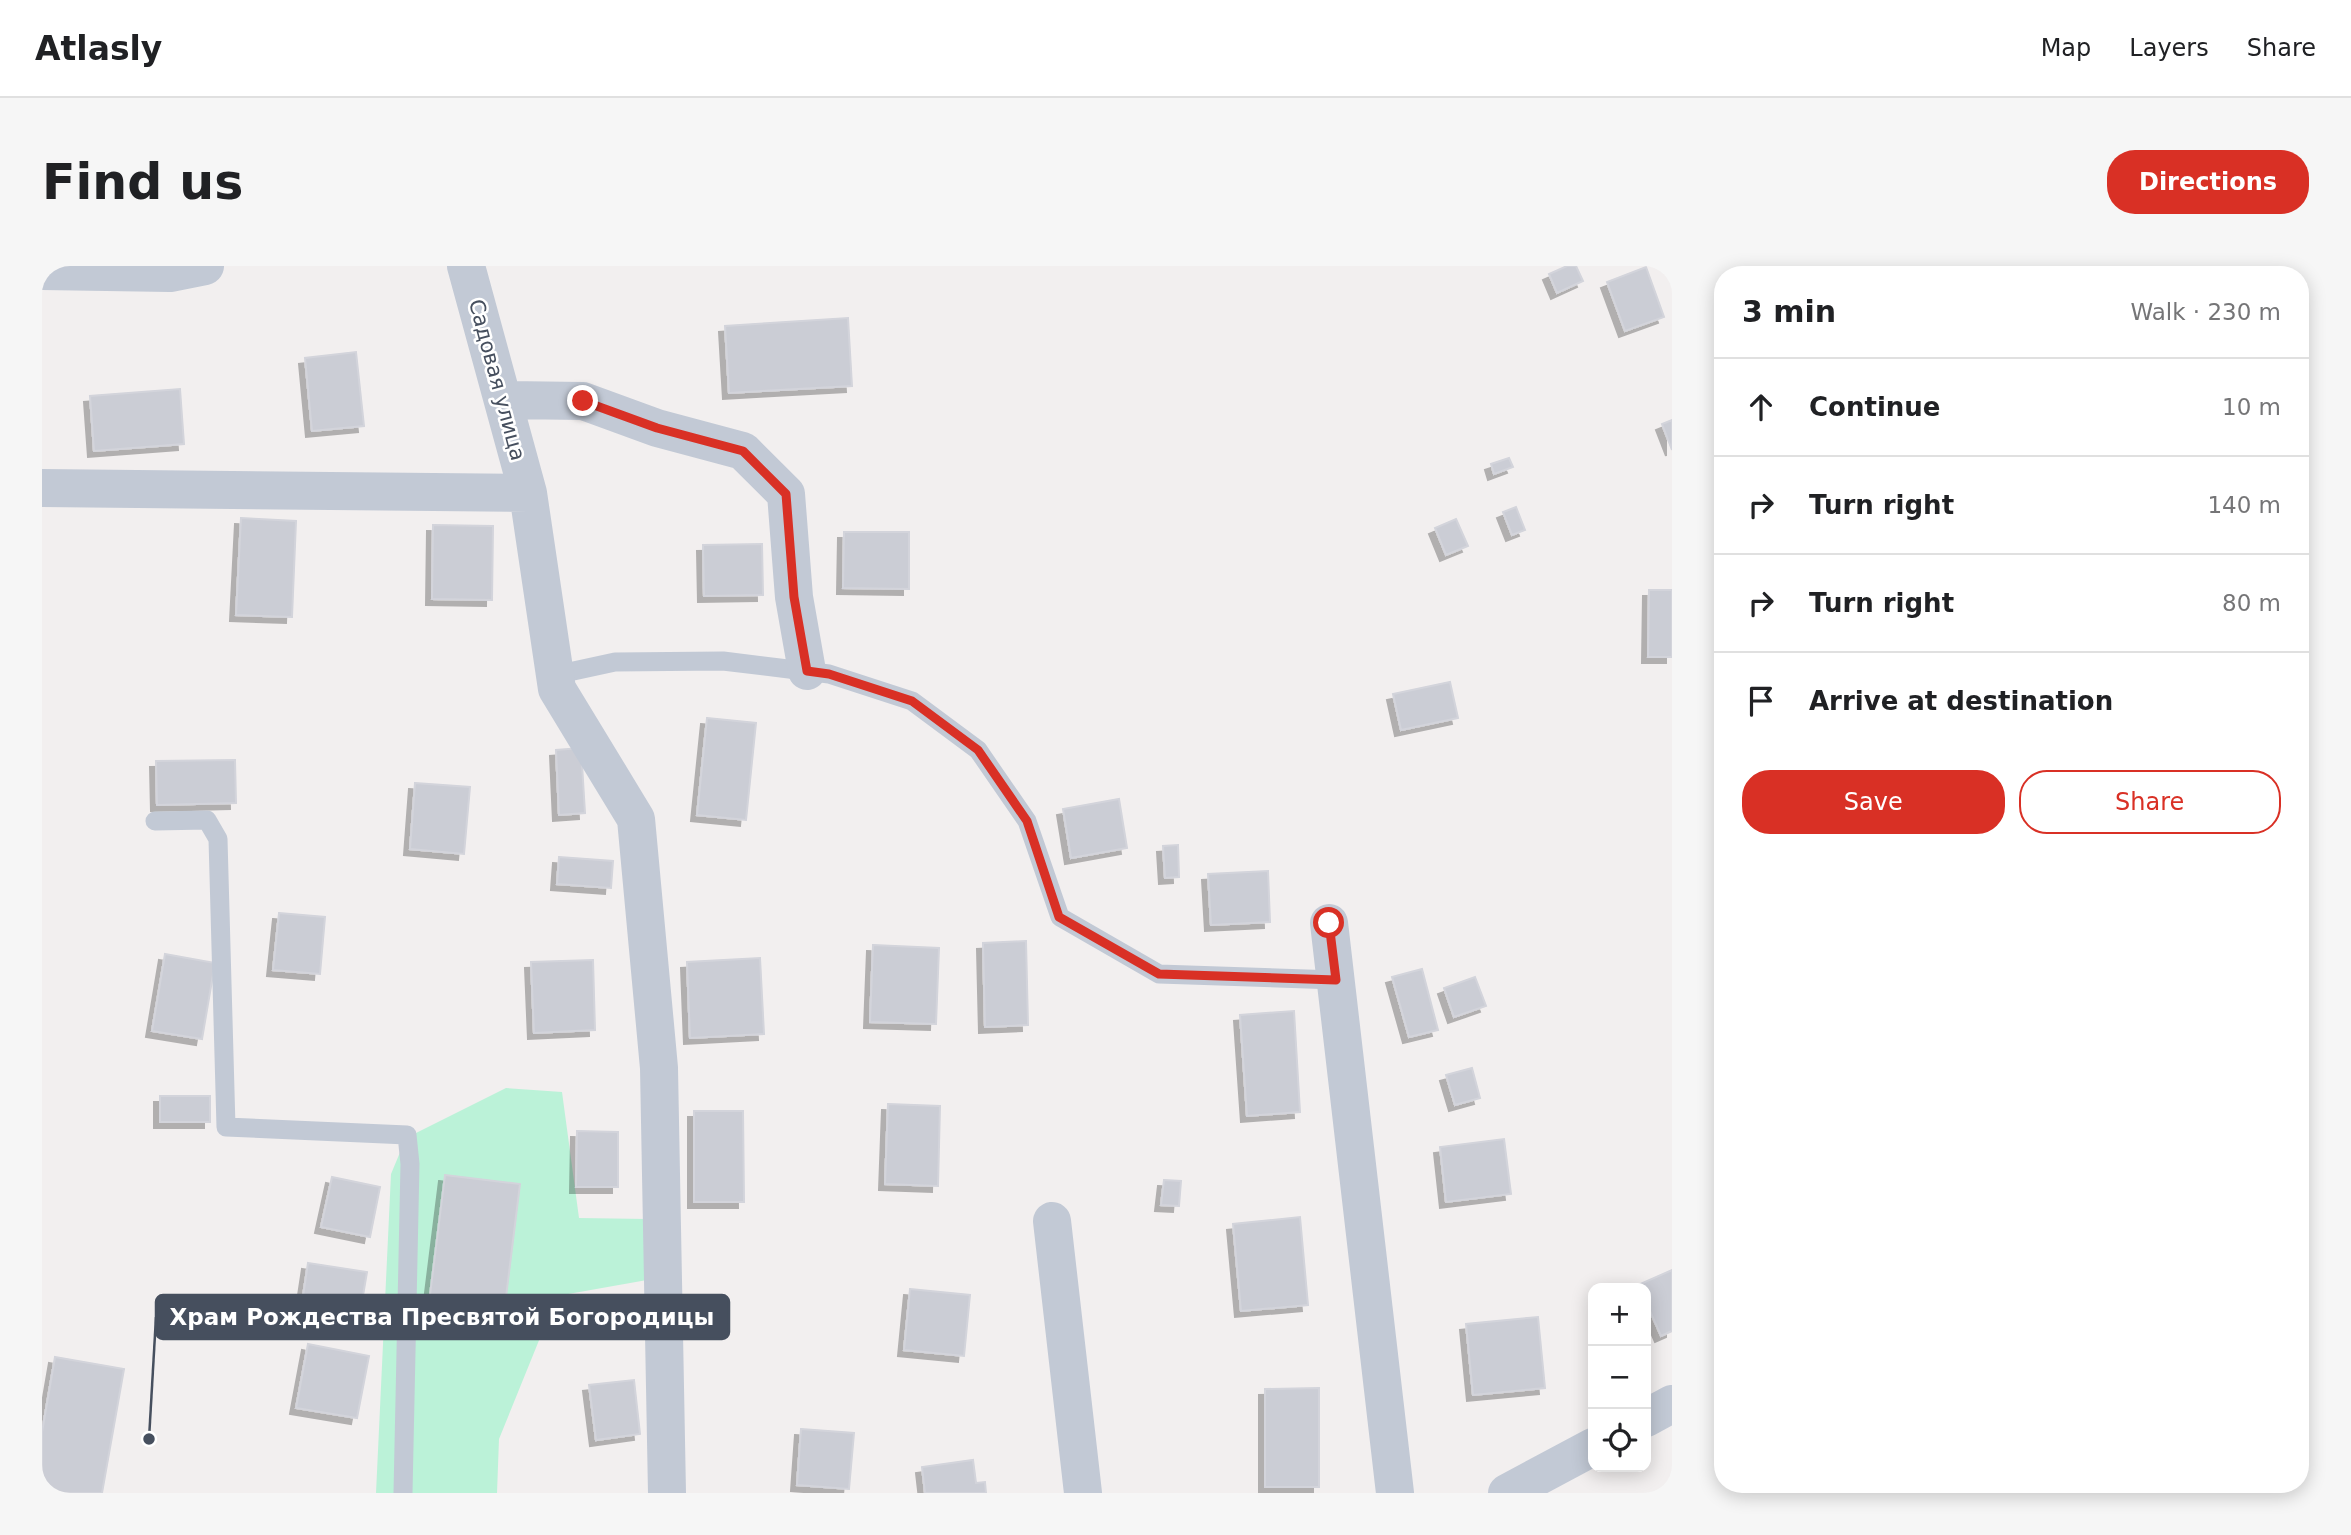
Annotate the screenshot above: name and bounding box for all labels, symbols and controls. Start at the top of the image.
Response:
text: Atlasly [35,29,162,68]
text: Map [2041,34,2091,62]
text: Layers [2129,34,2209,62]
text: Share [2247,34,2316,62]
button: Directions [2107,150,2309,214]
text: Find us [42,154,243,211]
text: 3 min [1742,294,1836,329]
street label: Садовая улица [464,297,530,463]
text: Walk · 230 m [2130,299,2281,325]
route end [567,385,598,416]
icon: ahead [1742,388,1780,426]
text: Continue [1809,392,1940,422]
text: 10 m [2222,394,2281,420]
icon: right [1742,486,1780,524]
text: Turn right [1809,490,1954,520]
text: 140 m [2207,492,2281,518]
icon: right [1742,584,1780,622]
text: Turn right [1809,588,1954,618]
text: 80 m [2222,590,2281,616]
icon: arrive [1742,682,1780,720]
text: Arrive at destination [1809,686,2113,716]
button: Save [1742,770,2005,834]
button: Share [2019,770,2281,834]
route start [1313,907,1344,938]
map controls [1588,1283,1651,1472]
button: + [1588,1283,1651,1346]
callout: Храм Рождества Пресвятой Богородицы [156,1295,729,1339]
text: Храм Рождества Пресвятой Богородицы [170,1304,714,1330]
button: − [1588,1346,1651,1409]
button: locate [1588,1409,1651,1472]

